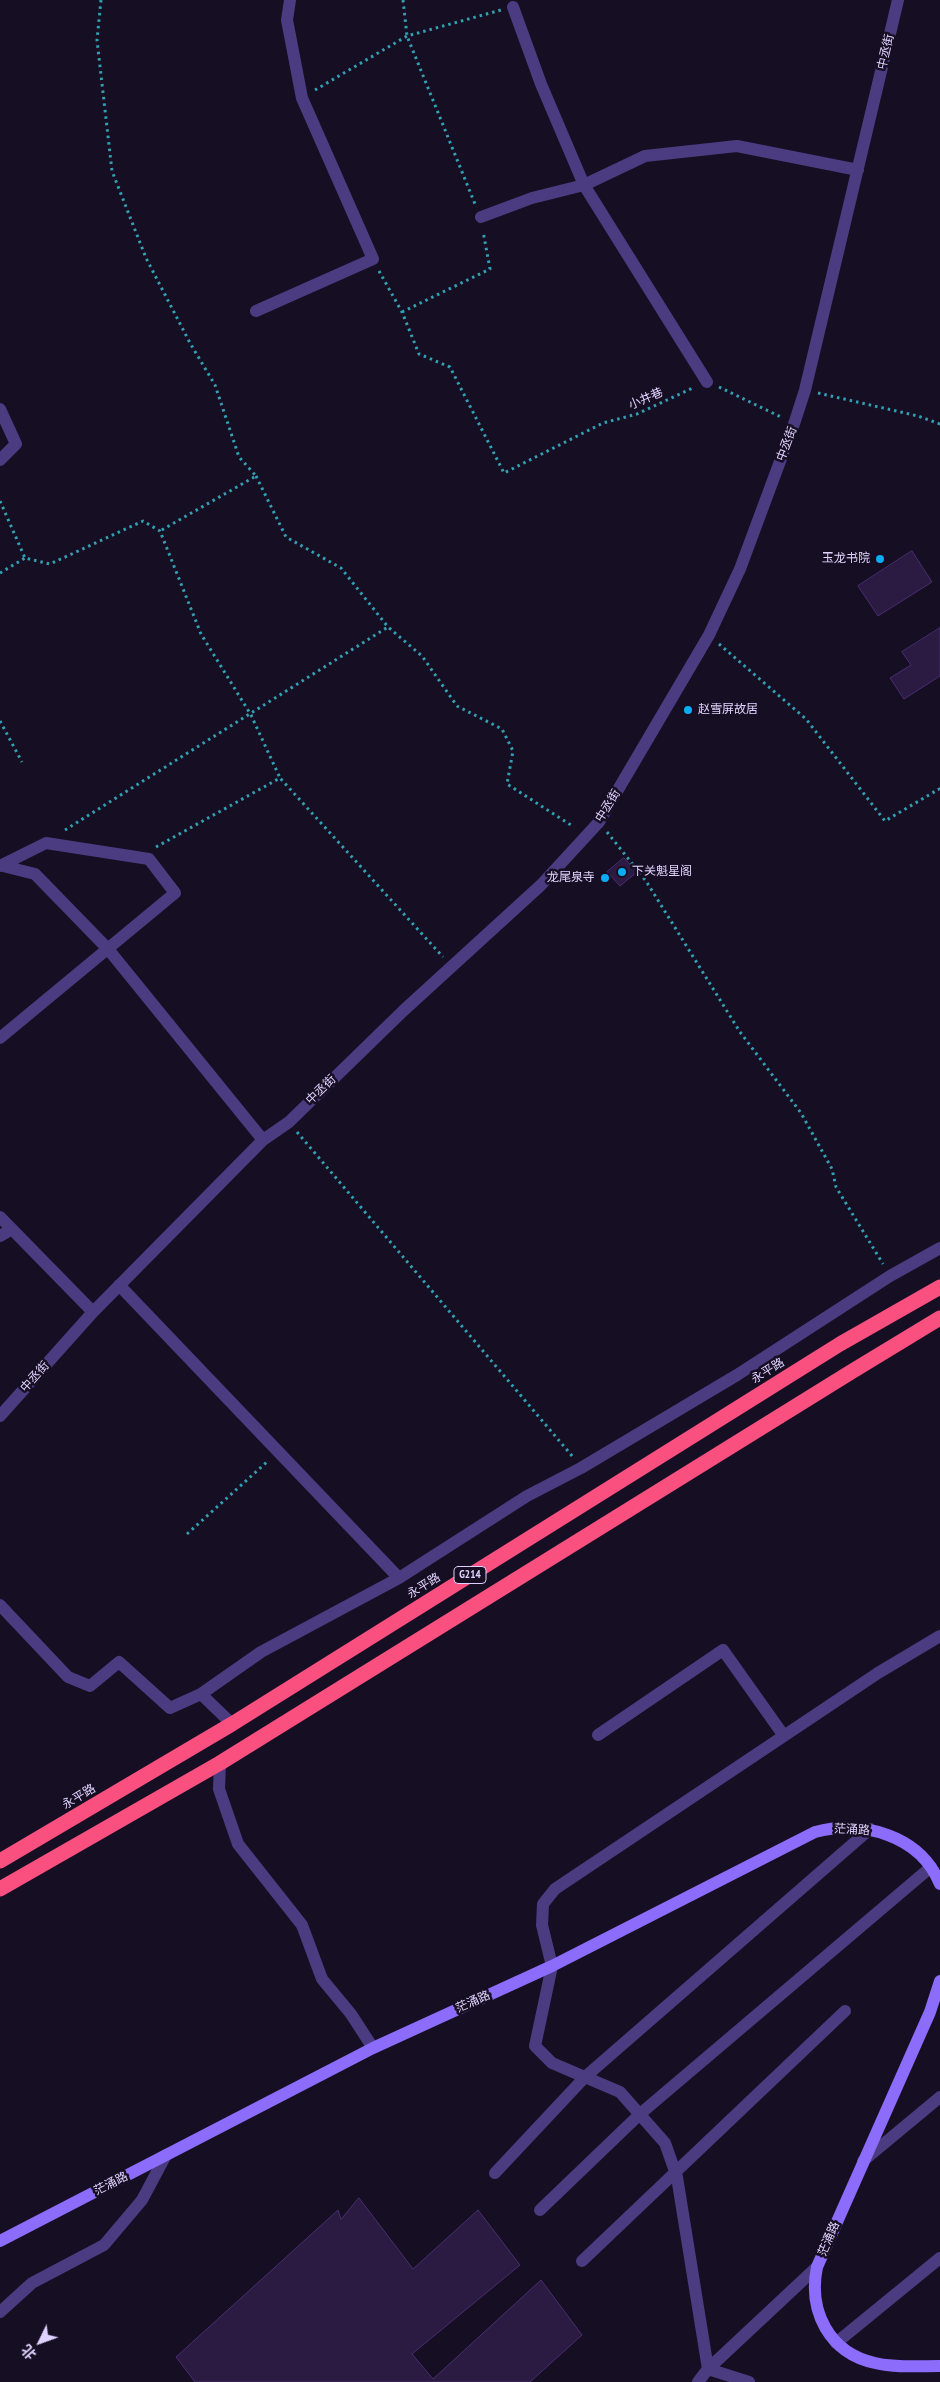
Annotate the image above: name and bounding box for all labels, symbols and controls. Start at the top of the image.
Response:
street label: 中丞街 [875,33,897,71]
street label: 小井巷 [627,385,665,413]
street label: 中丞街 [774,425,800,463]
place label: 玉龙书院 [822,552,870,566]
marker: 玉龙书院 [874,553,886,565]
place label: 赵雪屏故居 [698,703,758,717]
marker: 赵雪屏故居 [682,704,694,716]
street label: 中丞街 [592,787,624,825]
place label: 下关魁星阁 [632,865,692,879]
marker: 下关魁星阁 [616,866,628,878]
place label: 龙尾泉寺 [547,871,595,885]
marker: 龙尾泉寺 [599,872,611,884]
street label: 中丞街 [303,1072,339,1108]
street label: 永平路 [749,1355,787,1387]
street label: 中丞街 [18,1359,52,1395]
road number: G214 [454,1566,486,1584]
street label: 永平路 [405,1570,443,1602]
street label: 永平路 [60,1782,98,1812]
street label: 茫涌路 [834,1822,870,1838]
street label: 茫涌路 [454,1988,492,2016]
street label: 茫涌路 [92,2169,130,2199]
street label: 茫涌路 [815,2220,843,2258]
north arrow [15,2317,65,2367]
text: 北 [17,2341,40,2363]

